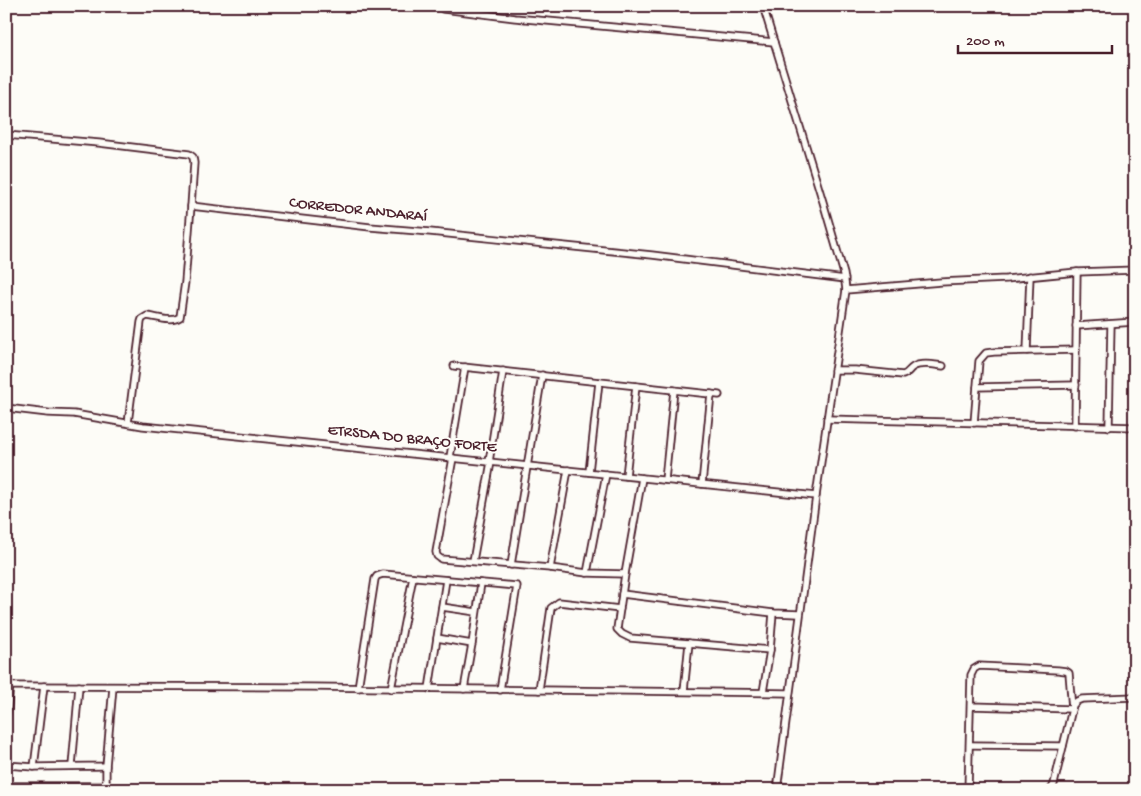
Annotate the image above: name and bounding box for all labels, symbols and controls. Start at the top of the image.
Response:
scale bar [958,22,1112,54]
text: 200 m [966,33,1005,51]
street label: CORREDOR ANDARAÍ [288,193,428,228]
street label: ETRSDA DO BRAÇO FORTE [327,422,498,458]

